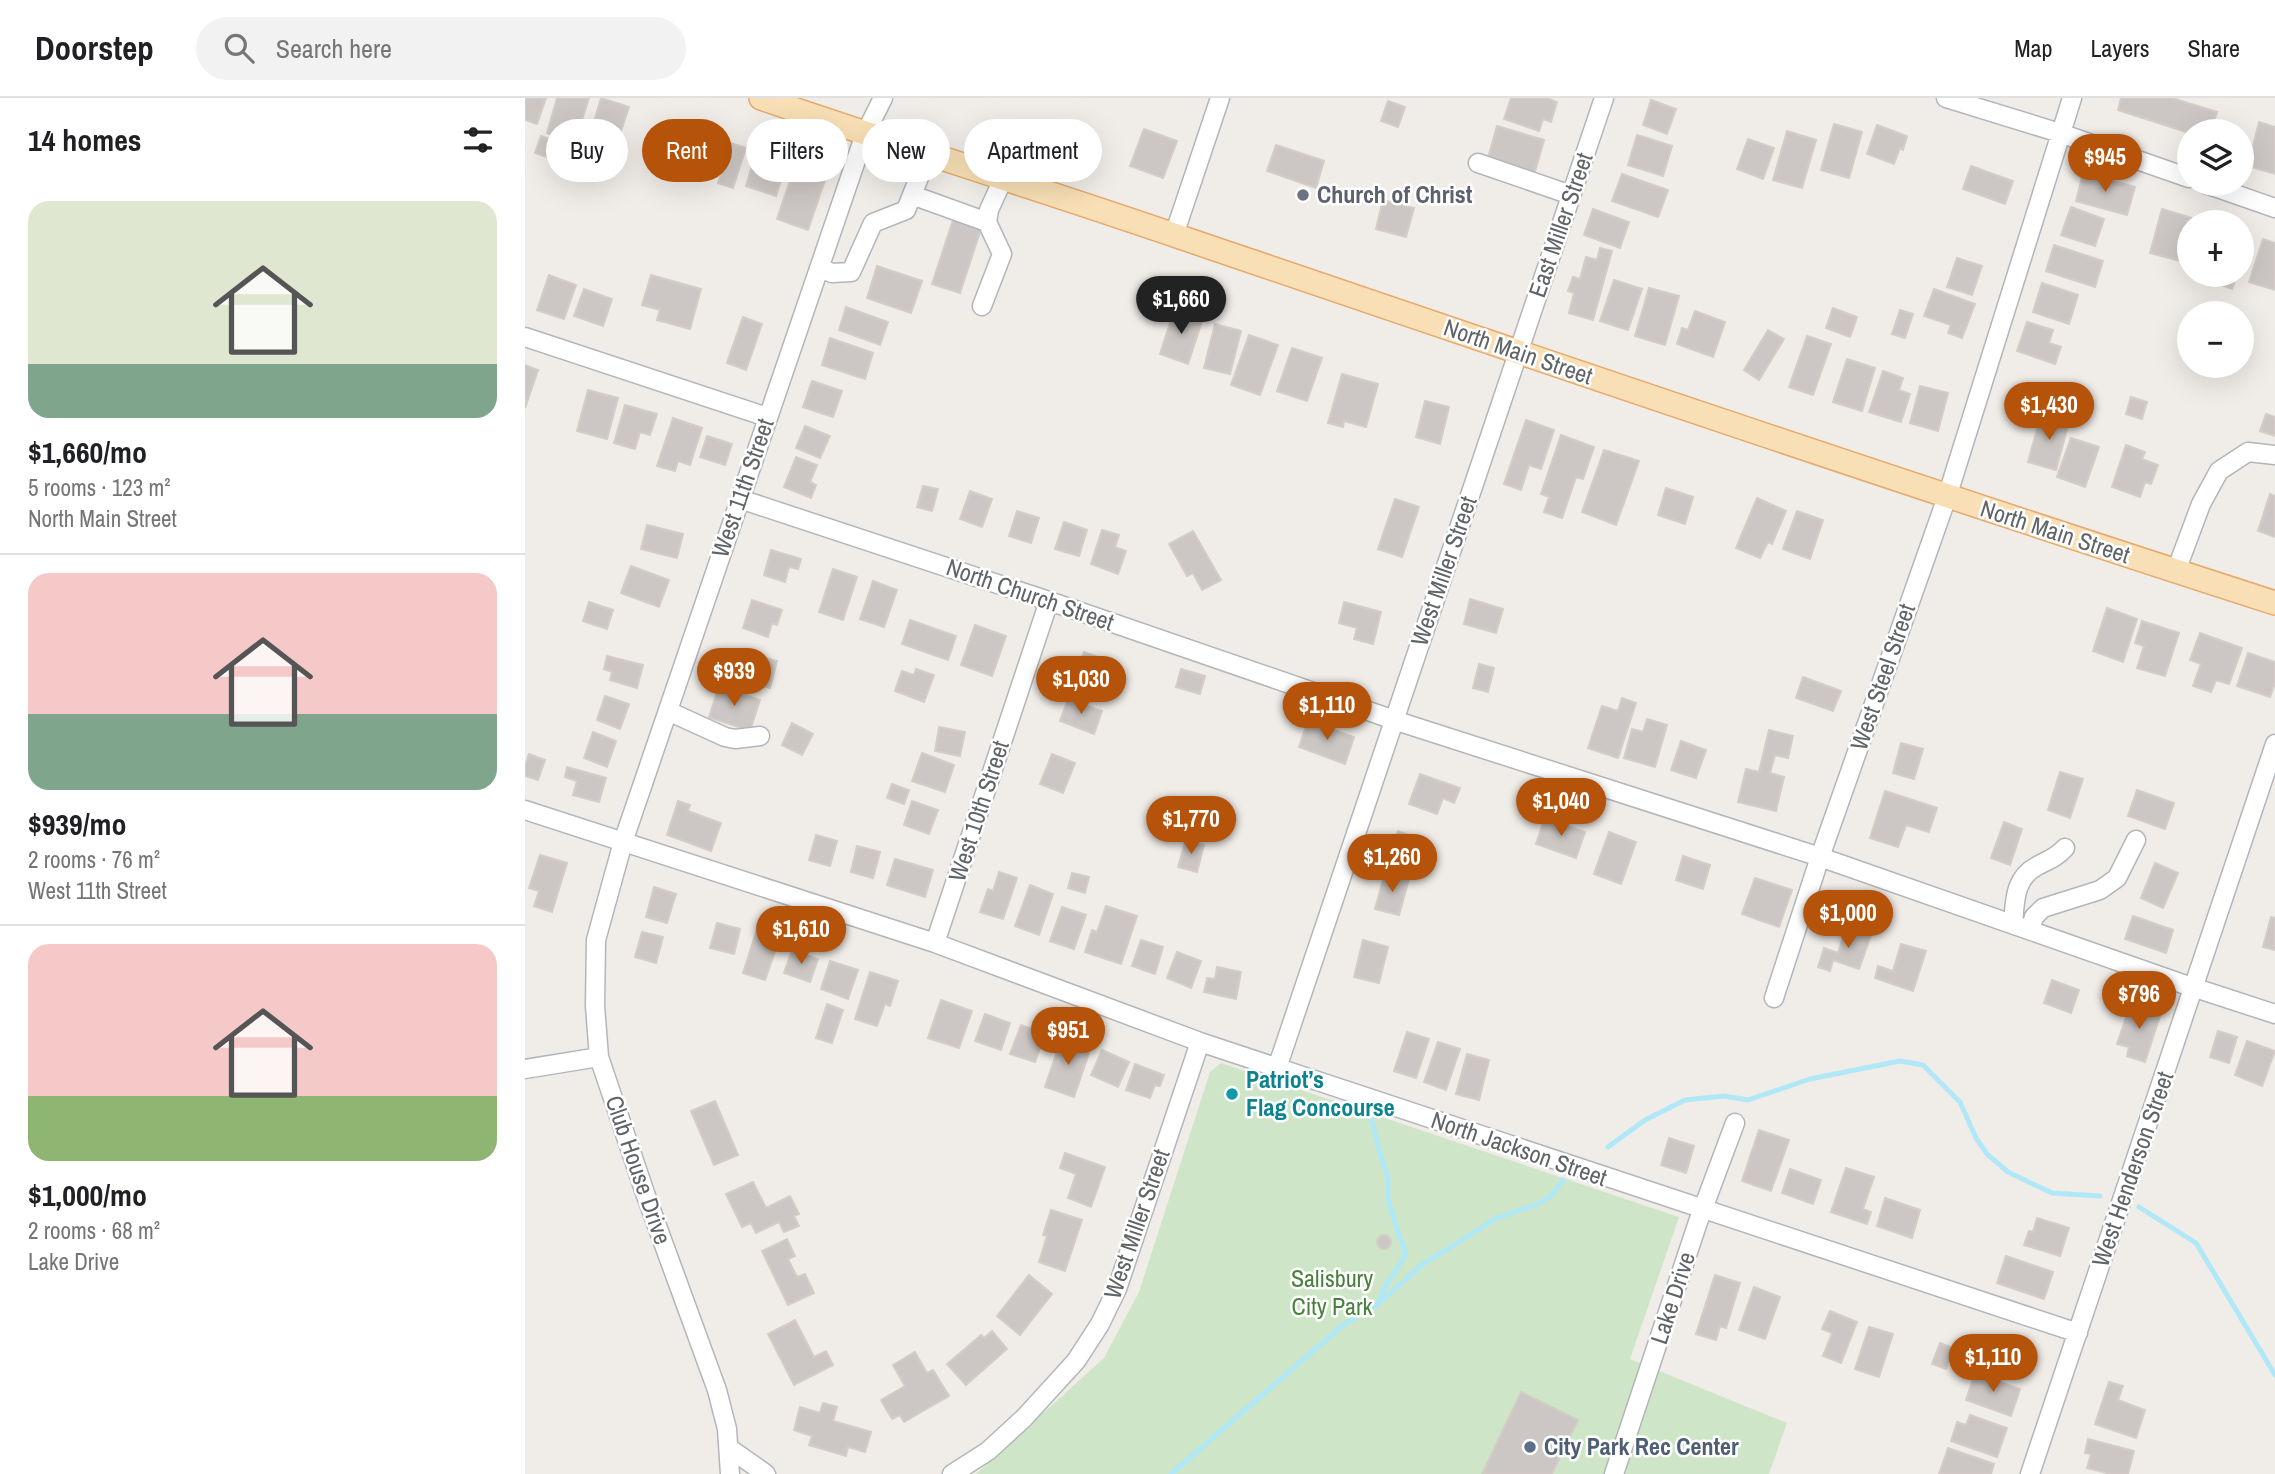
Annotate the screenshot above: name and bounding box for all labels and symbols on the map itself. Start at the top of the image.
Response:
pin: $945 [2064,134,2146,194]
street label: East Miller Street [1520,148,1600,301]
place label: Church of Christ [1317,178,1473,210]
marker: Church of Christ [1295,187,1311,203]
pin: $1,660 [1124,276,1238,336]
street label: North Main Street [1440,311,1597,392]
pin: $1,430 [1992,382,2106,442]
street label: West 11th Street [703,414,781,561]
street label: West Miller Street [1403,491,1484,650]
street label: North Main Street [1977,492,2135,570]
street label: North Church Street [942,550,1119,638]
street label: West Steel Street [1842,599,1922,754]
pin: $939 [693,648,775,708]
pin: $1,030 [1024,656,1138,716]
pin: $1,110 [1270,682,1384,742]
street label: West 10th Street [940,736,1016,885]
pin: $1,040 [1504,778,1618,838]
pin: $1,770 [1134,796,1248,856]
pin: $1,260 [1335,834,1449,894]
pin: $1,000 [1791,890,1905,950]
pin: $1,610 [744,906,858,966]
pin: $796 [2098,972,2180,1031]
pin: $951 [1027,1007,1109,1067]
place label: Patriot’s Flag Concourse [1246,1063,1395,1123]
street label: West Henderson Street [2084,1066,2181,1270]
marker: Patriot’s Flag Concourse [1224,1086,1240,1102]
street label: Club House Drive [599,1091,679,1248]
street label: North Jackson Street [1427,1103,1612,1193]
street label: West Miller Street [1096,1144,1177,1303]
street label: Lake Drive [1642,1247,1702,1348]
park label: Salisbury City Park [1291,1262,1373,1322]
pin: $1,110 [1936,1334,2050,1394]
place label: City Park Rec Center [1544,1430,1739,1462]
marker: City Park Rec Center [1522,1439,1538,1455]

